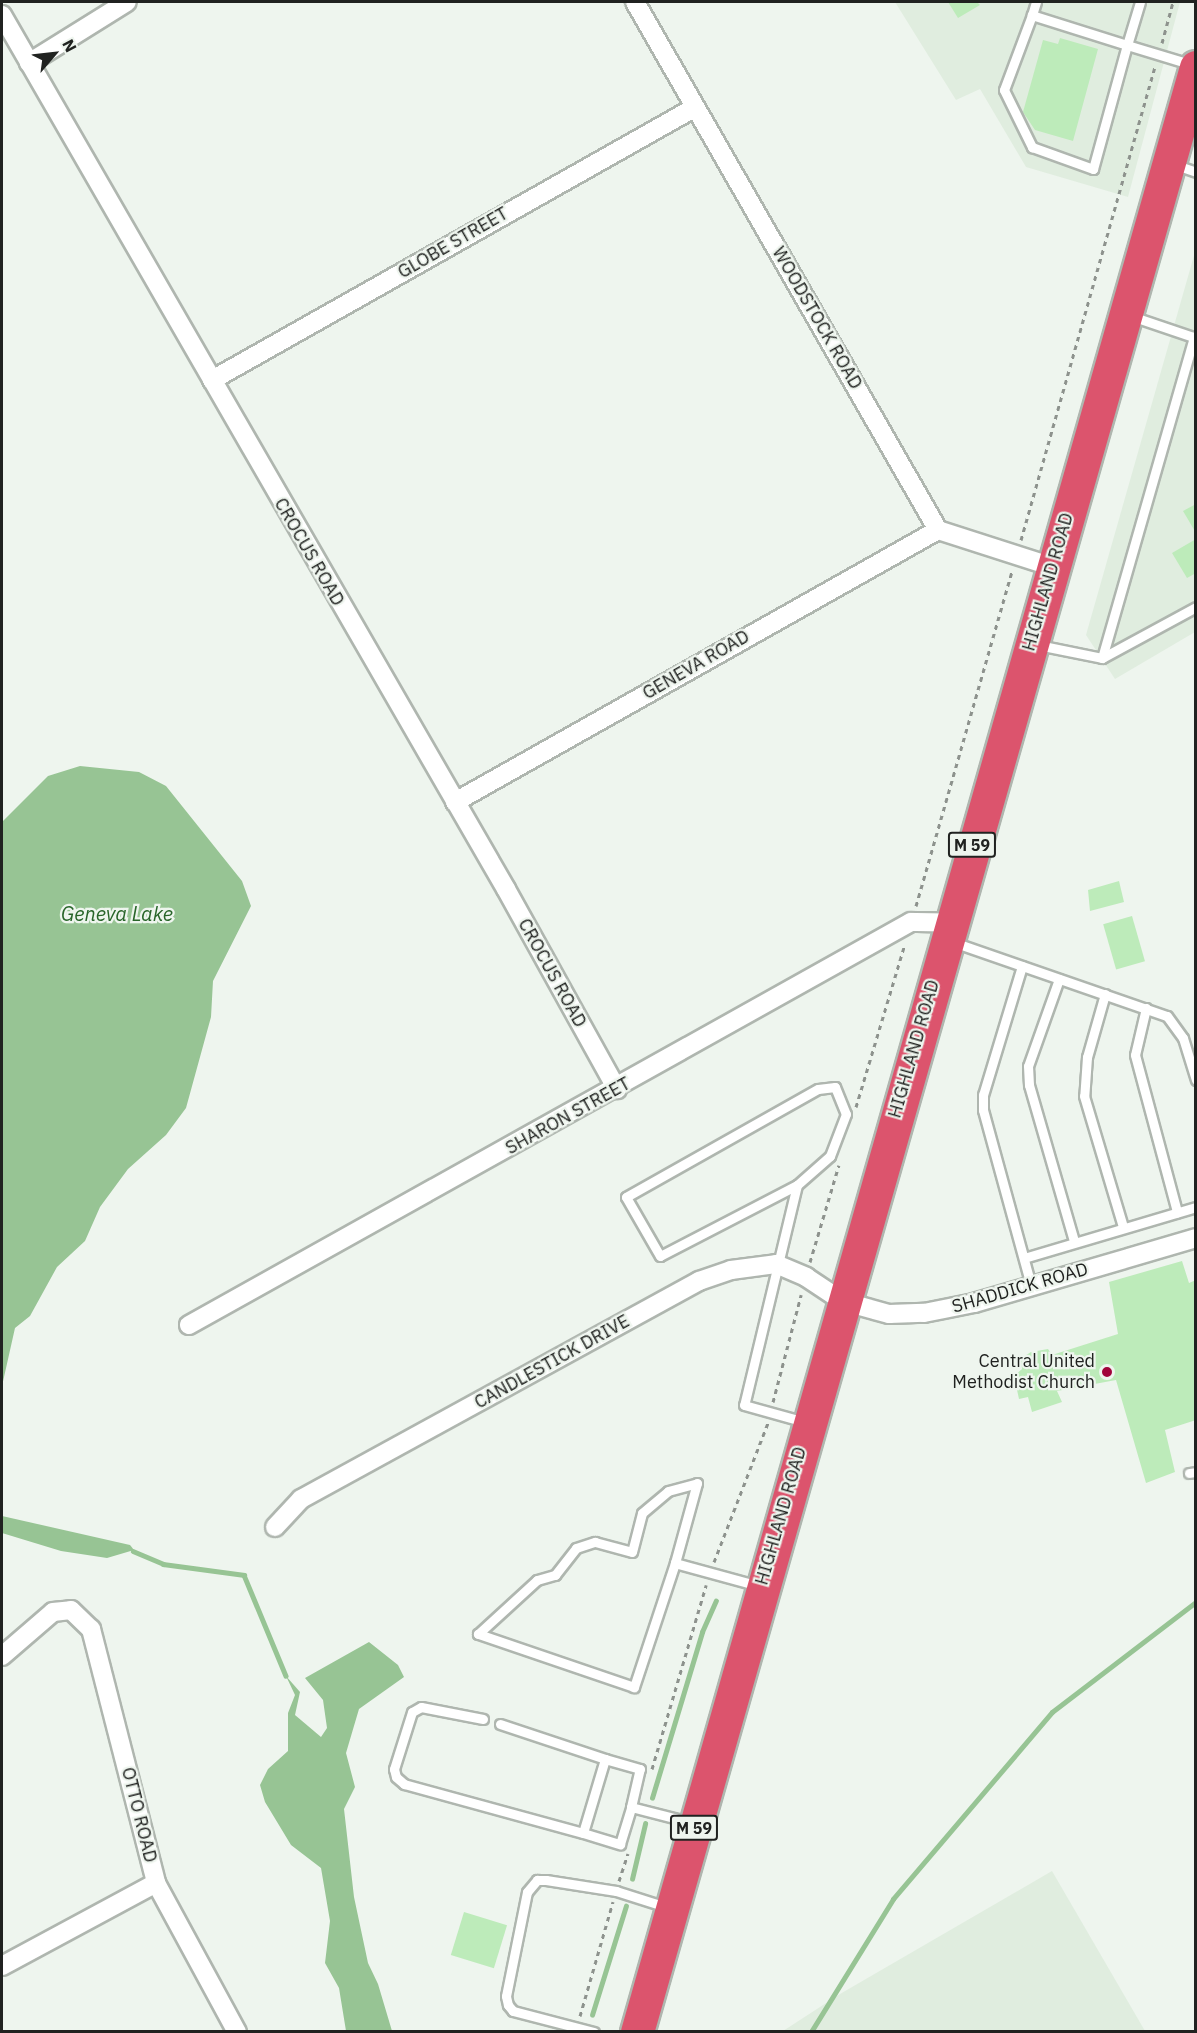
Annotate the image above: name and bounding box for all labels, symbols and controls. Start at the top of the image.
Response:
north arrow [24,24,84,84]
text: N [58,36,81,55]
street label: GLOBE STREET [394,203,512,283]
street label: WOODSTOCK ROAD [767,243,867,393]
street label: CROCUS ROAD [269,494,349,610]
street label: HIGHLAND ROAD [1018,511,1078,653]
street label: GENEVA ROAD [639,626,753,704]
road number: M 59 [946,832,998,858]
water label: Geneva Lake [61,901,173,925]
street label: CROCUS ROAD [513,915,591,1031]
street label: HIGHLAND ROAD [884,978,944,1120]
street label: SHARON STREET [502,1073,634,1159]
street label: SHADDICK ROAD [950,1258,1090,1318]
street label: CANDLESTICK DRIVE [471,1310,633,1414]
place label: Central United Methodist Church [952,1351,1095,1394]
marker: Central United Methodist Church [1100,1365,1114,1379]
street label: HIGHLAND ROAD [751,1445,811,1587]
street label: OTTO ROAD [117,1765,161,1865]
road number: M 59 [668,1815,720,1841]

